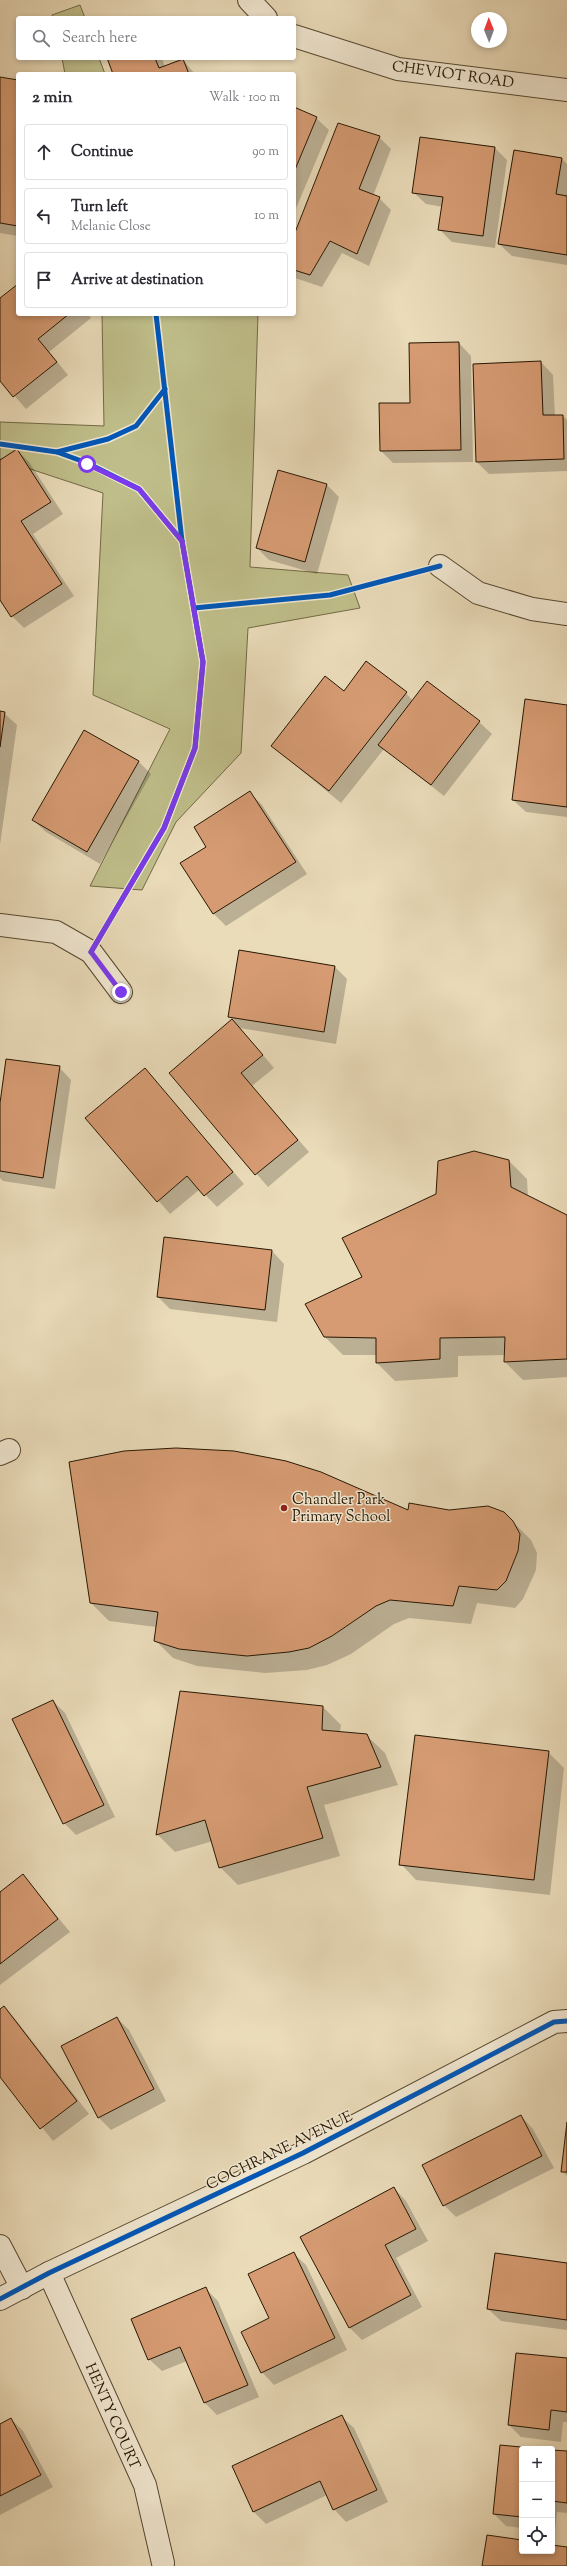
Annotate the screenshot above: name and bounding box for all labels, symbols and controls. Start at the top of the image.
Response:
north arrow [471,12,507,48]
search box [16,16,296,60]
icon: search [30,27,52,49]
text: Search here [62,28,137,49]
street label: CHEVIOT ROAD [390,57,515,94]
text: 2 min [32,86,73,110]
text: Walk · 100 m [209,89,280,107]
icon: ahead [33,141,55,163]
text: Continue [71,142,133,163]
text: 90 m [252,143,279,161]
text: Turn left [71,197,128,218]
icon: left [33,205,55,227]
text: 10 m [254,207,279,225]
text: Melanie Close [71,218,151,236]
icon: arrive [33,269,55,291]
text: Arrive at destination [71,270,204,291]
route start [78,455,96,473]
route end [112,983,130,1001]
place label: Chandler Park Primary School [292,1490,390,1528]
marker: Chandler Park Primary School [279,1503,289,1513]
street label: COCHRANE AVENUE [203,2107,356,2196]
street label: HENTY COURT [79,2360,145,2474]
map controls [519,2446,555,2554]
button: + [519,2446,555,2482]
button: − [519,2482,555,2518]
button: locate [519,2518,555,2554]

